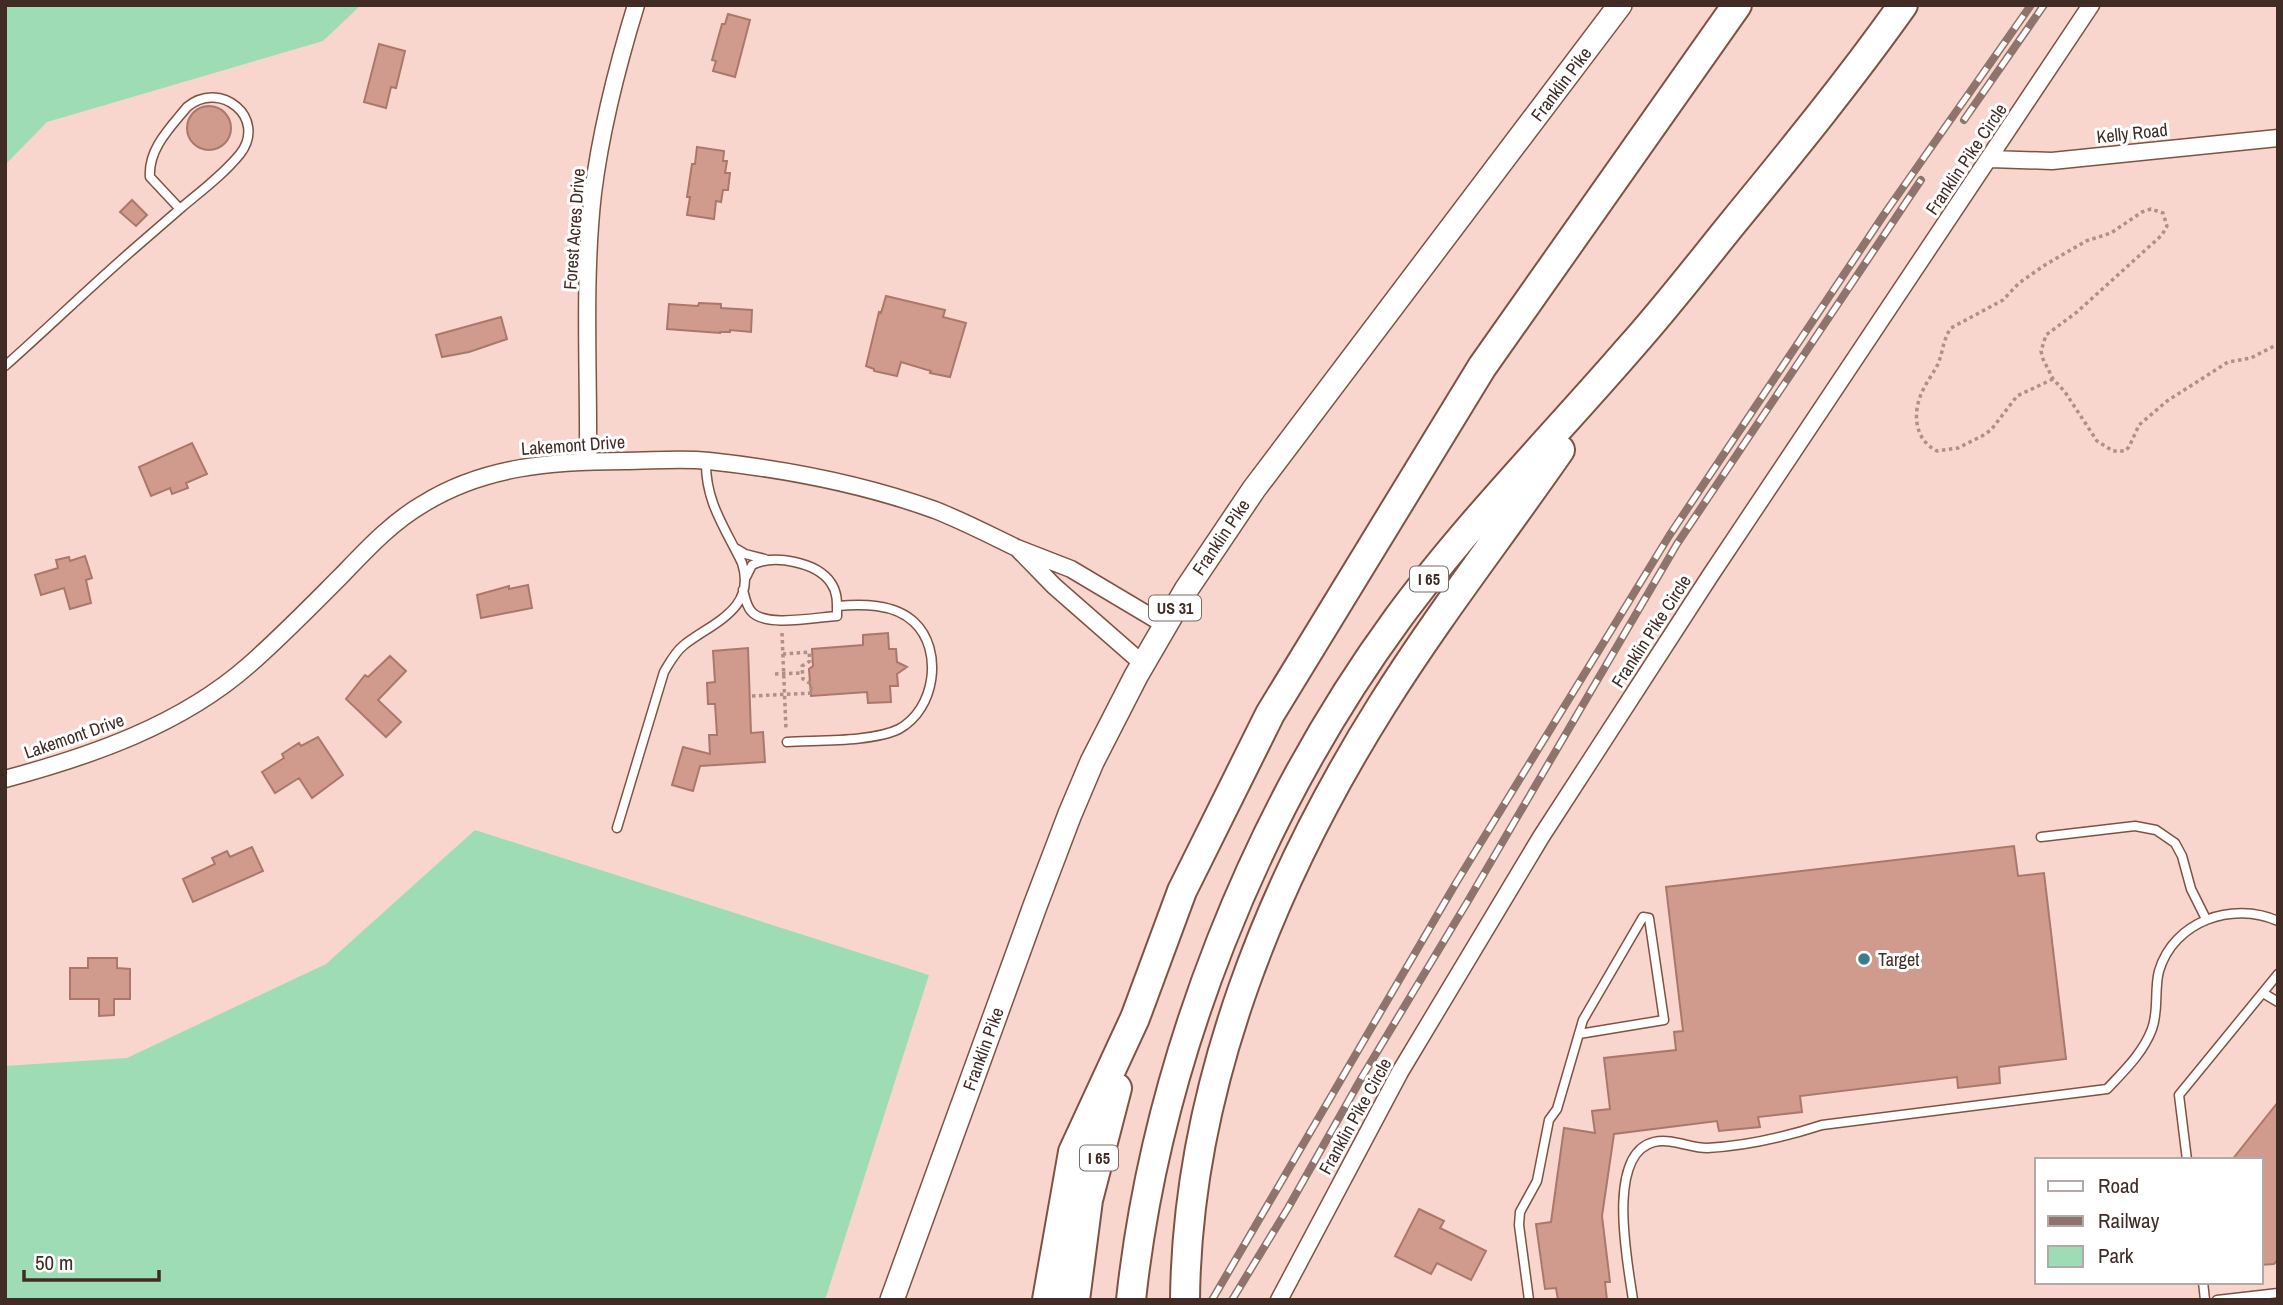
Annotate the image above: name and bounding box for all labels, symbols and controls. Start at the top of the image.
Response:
street label: Franklin Pike [1525,42,1597,126]
street label: Franklin Pike Circle [1919,98,2013,220]
street label: Kelly Road [2095,117,2169,149]
street label: Forest Acres Drive [557,168,591,290]
street label: Lakemont Drive [520,429,626,461]
street label: Franklin Pike [1186,494,1256,580]
road number: I 65 [1410,566,1448,592]
street label: Franklin Pike Circle [1605,570,1697,692]
road number: US 31 [1149,596,1201,621]
street label: Lakemont Drive [21,707,127,765]
place label: Target [1878,947,1919,972]
marker: Target [1856,951,1872,967]
street label: Franklin Pike [956,1004,1010,1094]
street label: Franklin Pike Circle [1313,1053,1397,1179]
road number: I 65 [1080,1146,1118,1170]
legend [2035,1158,2262,1284]
text: Road [2098,1171,2139,1200]
text: Railway [2098,1206,2160,1235]
scale bar [24,1238,159,1282]
text: Park [2098,1241,2134,1270]
text: 50 m [35,1248,73,1277]

